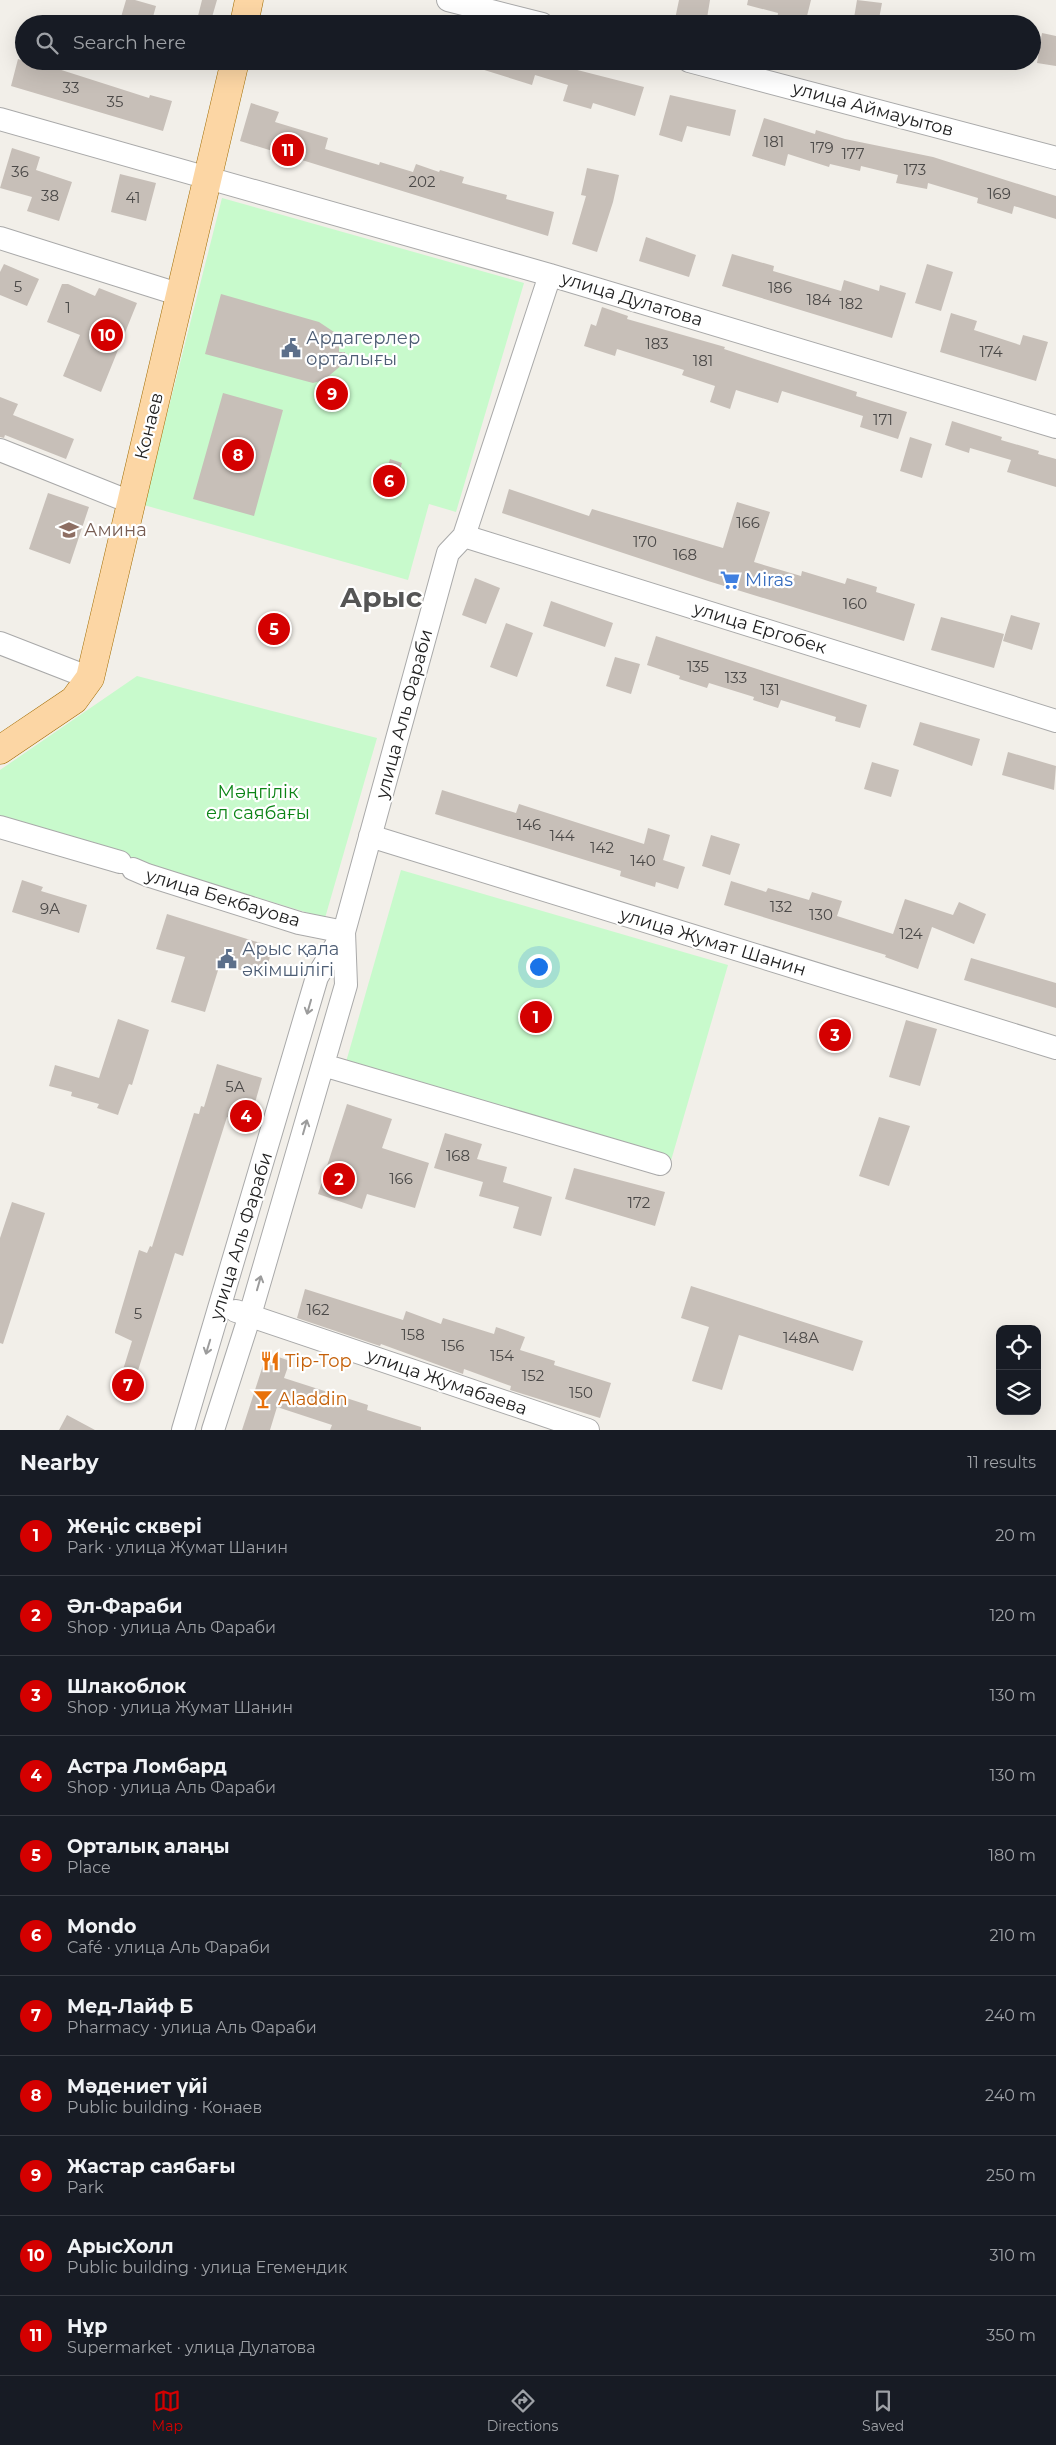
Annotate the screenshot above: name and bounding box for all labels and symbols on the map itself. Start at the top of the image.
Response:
street label: улица Аймауытов [789,77,956,141]
house number: 33 [63,78,79,97]
house number: 35 [107,92,123,111]
pin: 11 [272,131,304,169]
house number: 181 [764,132,784,151]
house number: 179 [810,138,834,157]
house number: 177 [841,144,865,163]
house number: 173 [904,160,926,179]
house number: 36 [11,162,29,181]
house number: 202 [409,172,435,191]
house number: 169 [987,184,1011,203]
house number: 38 [41,186,59,205]
house number: 41 [126,188,140,207]
street label: улица Дулатова [558,267,706,331]
house number: 5 [14,277,22,296]
house number: 186 [768,278,792,297]
house number: 184 [807,290,832,309]
house number: 182 [839,294,863,313]
house number: 1 [65,298,71,317]
pin: 10 [91,316,123,354]
place label: Ардагерлер орталығы [306,327,420,370]
house number: 183 [645,334,669,353]
public building icon: Ардагерлер орталығы [280,337,302,359]
house number: 174 [979,342,1003,361]
house number: 181 [693,351,713,370]
pin: 9 [316,375,348,413]
street label: Конаев [130,390,168,462]
house number: 171 [873,410,893,429]
pin: 8 [222,436,254,474]
pin: 6 [373,462,405,500]
house number: 166 [736,513,760,532]
school or university icon: Амина [58,519,80,541]
place label: Амина [84,519,147,541]
house number: 170 [633,532,657,551]
house number: 168 [673,545,697,564]
supermarket icon: Miras [719,569,741,591]
place label: Miras [745,569,793,591]
district label: Арыс [340,580,423,614]
house number: 160 [843,594,867,613]
street label: улица Ергобек [690,597,830,659]
pin: 5 [258,610,290,648]
street label: улица Аль Фараби [371,627,437,802]
house number: 135 [687,657,709,676]
house number: 133 [725,668,747,687]
house number: 131 [760,680,780,699]
park label: Мәңгілік ел саябағы [206,781,310,824]
house number: 146 [517,815,541,834]
house number: 144 [549,826,575,845]
house number: 142 [590,838,614,857]
house number: 140 [630,851,656,870]
street label: улица Бекбауова [142,864,303,932]
house number: 132 [770,897,792,916]
house number: 9А [40,899,60,918]
street label: улица Жумат Шанин [616,903,809,981]
house number: 130 [809,905,833,924]
house number: 124 [899,924,923,943]
place label: Арыс қала әкімшілігі [242,938,339,981]
public building icon: Арыс қала әкімшілігі [216,948,238,970]
your location [526,954,552,980]
pin: 1 [520,998,552,1036]
one-way arrow [303,999,313,1015]
pin: 3 [819,1016,851,1054]
house number: 5А [225,1077,245,1096]
pin: 4 [230,1097,262,1135]
one-way arrow [300,1120,310,1136]
house number: 168 [446,1146,470,1165]
street label: улица Аль Фараби [205,1149,277,1324]
pin: 2 [323,1160,355,1198]
house number: 166 [389,1169,413,1188]
house number: 172 [628,1193,650,1212]
one-way arrow [255,1276,265,1292]
house number: 162 [306,1300,330,1319]
house number: 5 [134,1304,142,1323]
house number: 158 [401,1325,425,1344]
house number: 148А [783,1328,819,1347]
house number: 156 [441,1336,465,1355]
one-way arrow [202,1339,212,1355]
street label: улица Жумабаева [363,1344,530,1420]
house number: 154 [490,1346,514,1365]
restaurant icon: Tip-Top [259,1350,281,1372]
place label: Tip-Top [285,1350,352,1372]
pin: 7 [112,1366,144,1404]
house number: 152 [522,1366,544,1385]
house number: 150 [569,1383,593,1402]
bar icon: Aladdin [252,1388,274,1410]
place label: Aladdin [278,1388,348,1410]

